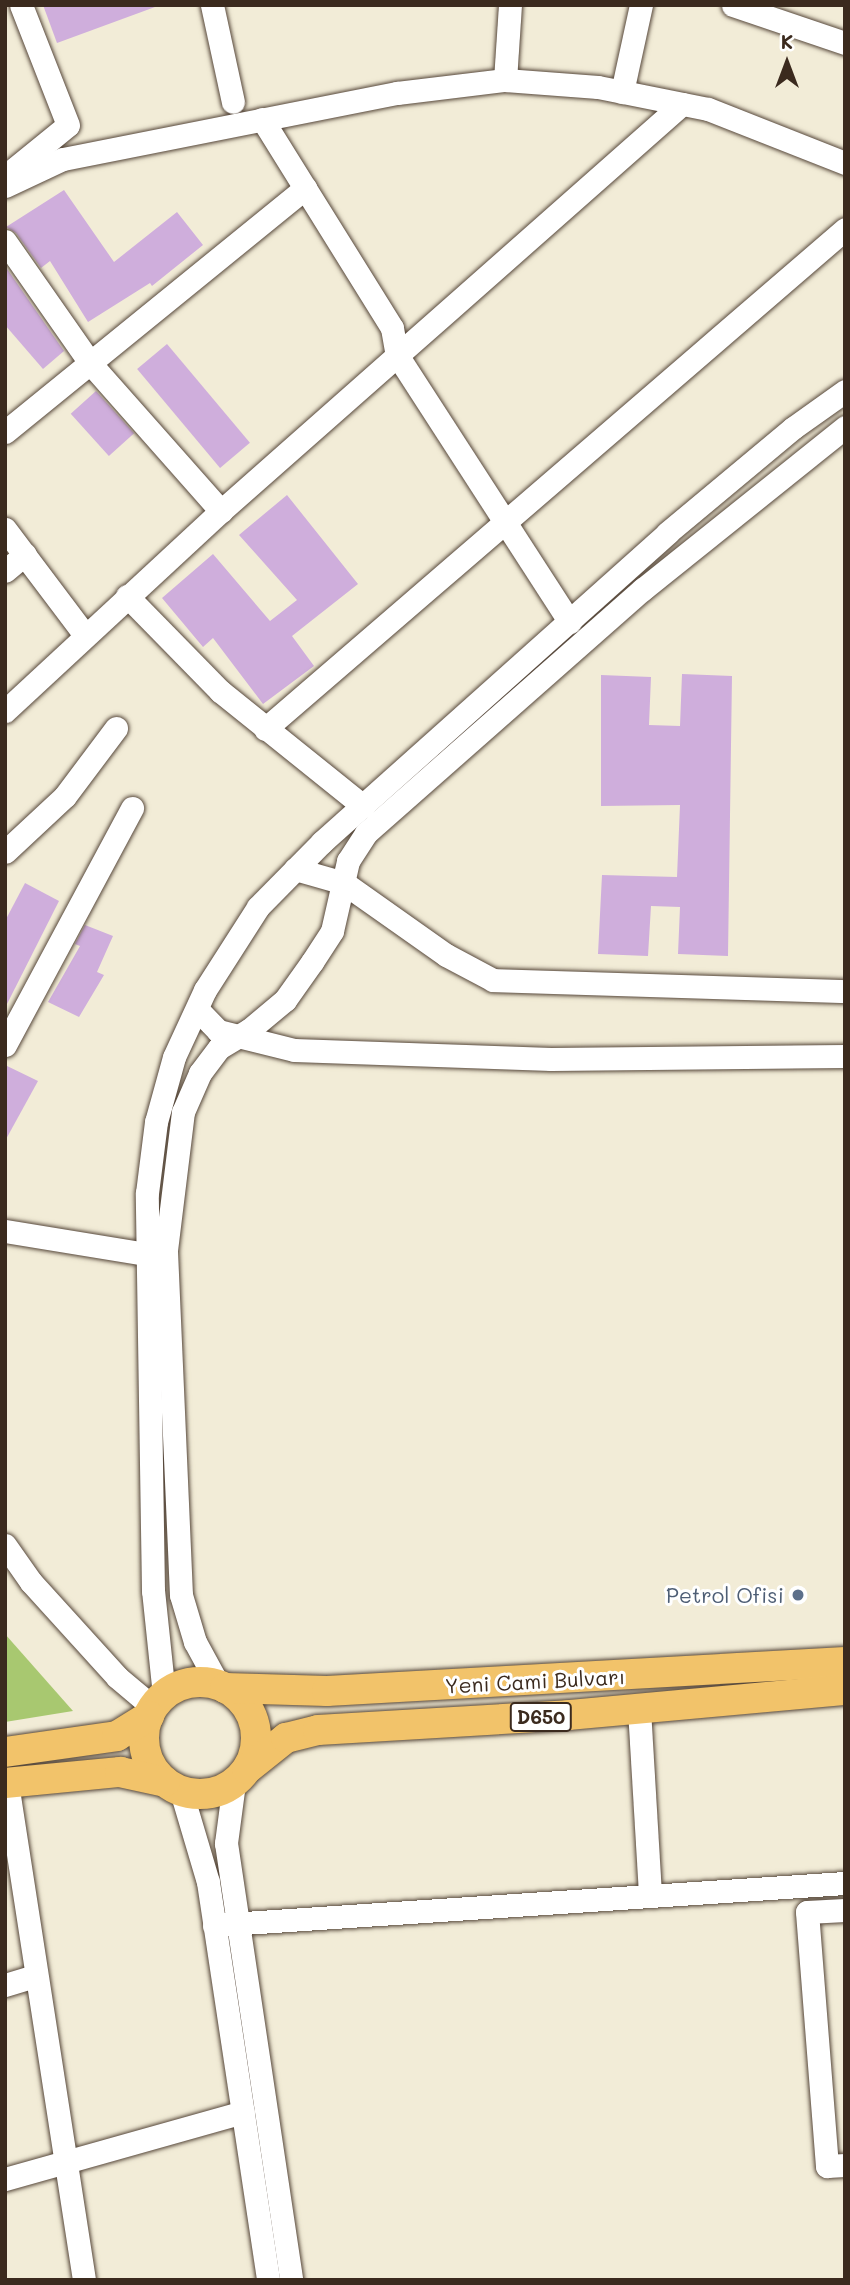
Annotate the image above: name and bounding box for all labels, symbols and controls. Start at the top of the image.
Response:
north arrow [752,28,822,98]
text: K [781,29,793,54]
place label: Petrol Ofisi [666,1582,784,1608]
marker: Petrol Ofisi [790,1587,806,1603]
street label: Yeni Cami Bulvarı [444,1664,626,1698]
road number: D650 [510,1702,572,1732]

